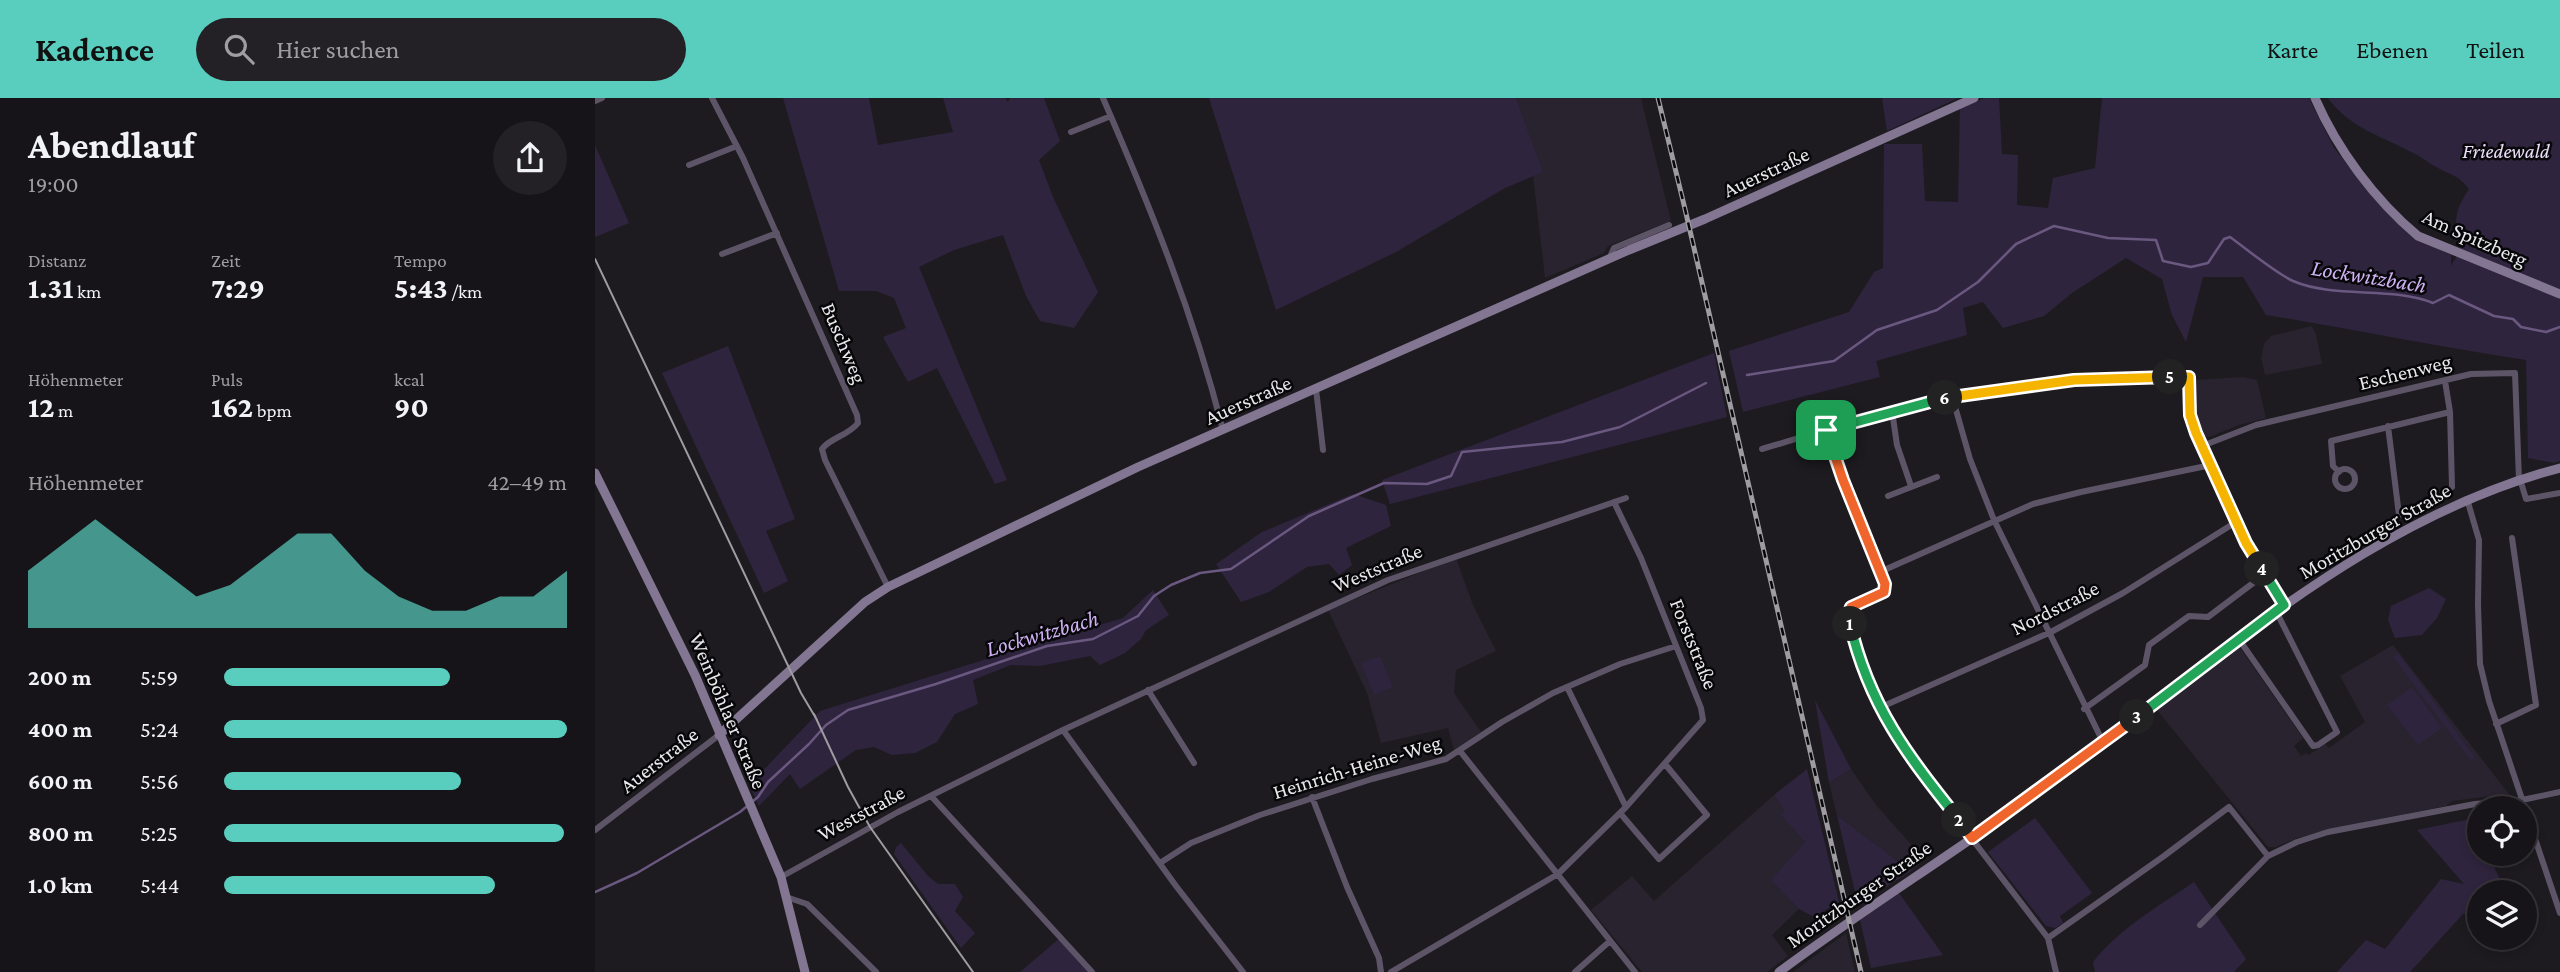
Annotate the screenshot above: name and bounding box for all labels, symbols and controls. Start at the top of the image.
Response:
search box [196,18,686,81]
icon: search [220,30,258,68]
text: Kadence [35,31,154,68]
text: Hier suchen [276,35,400,64]
text: Karte [2267,36,2318,63]
text: Ebenen [2356,36,2428,63]
text: Teilen [2466,36,2525,63]
button: share [493,121,567,195]
text: Abendlauf [28,124,195,166]
park label: Friedewald [2462,139,2551,163]
street label: Auerstraße [1719,142,1813,202]
text: 19:00 [28,171,79,197]
street label: Am Spitzberg [2419,204,2531,272]
text: Distanz [28,250,86,271]
text: Zeit [211,250,241,271]
text: Tempo [394,250,447,271]
water label: Lockwitzbach [2310,254,2428,298]
text: 1.31 [28,271,73,304]
text: 7:29 [211,271,265,304]
text: 5:43 [394,271,448,304]
text: km [73,281,101,302]
text: /km [448,281,482,302]
street label: Buschweg [816,299,872,387]
street label: Eschenweg [2356,349,2454,395]
pin: 5 [2153,360,2187,394]
text: 5 [2165,366,2174,387]
text: Höhenmeter [28,369,124,390]
text: Puls [211,369,243,390]
text: kcal [394,369,425,390]
street label: Auerstraße [1201,370,1295,430]
pin: 6 [1927,380,1963,416]
text: 6 [1939,387,1950,408]
text: 12 [28,390,55,423]
text: 162 [211,390,253,423]
text: 90 [394,390,429,423]
text: m [55,400,73,421]
text: bpm [253,400,292,421]
pin [1796,400,1856,460]
icon: arrive [1807,411,1845,449]
text: Höhenmeter [28,469,144,495]
text: 42–49 m [487,469,567,495]
street label: Moritzburger Straße [2295,478,2455,584]
street label: Weststraße [1328,538,1426,598]
pin: 4 [2245,552,2279,587]
text: 4 [2256,558,2267,579]
street label: Nordstraße [2007,576,2103,640]
street label: Forststraße [1665,595,1723,693]
water label: Lockwitzbach [983,605,1101,661]
pin: 1 [1833,606,1867,642]
text: 1 [1846,613,1853,634]
street label: Weinböhlaer Straße [684,629,772,793]
text: 200 m [28,664,92,690]
text: 5:59 [140,664,178,690]
pin: 3 [2119,700,2155,734]
text: 3 [2132,706,2141,727]
text: 400 m [28,716,92,742]
text: 5:24 [140,716,179,742]
street label: Auerstraße [615,722,703,798]
street label: Heinrich-Heine-Weg [1270,730,1444,804]
text: 600 m [28,768,92,794]
text: 5:56 [140,768,179,794]
street label: Weststraße [813,780,909,846]
map controls [2467,796,2537,950]
button: locate [2467,796,2537,866]
pin: 2 [1941,802,1977,838]
text: 2 [1954,809,1963,830]
text: 800 m [28,820,93,846]
text: 5:25 [140,820,178,846]
street label: Moritzburger Straße [1782,835,1936,953]
text: 1.0 km [28,872,93,898]
text: 5:44 [140,872,180,898]
button: layers [2467,880,2537,950]

